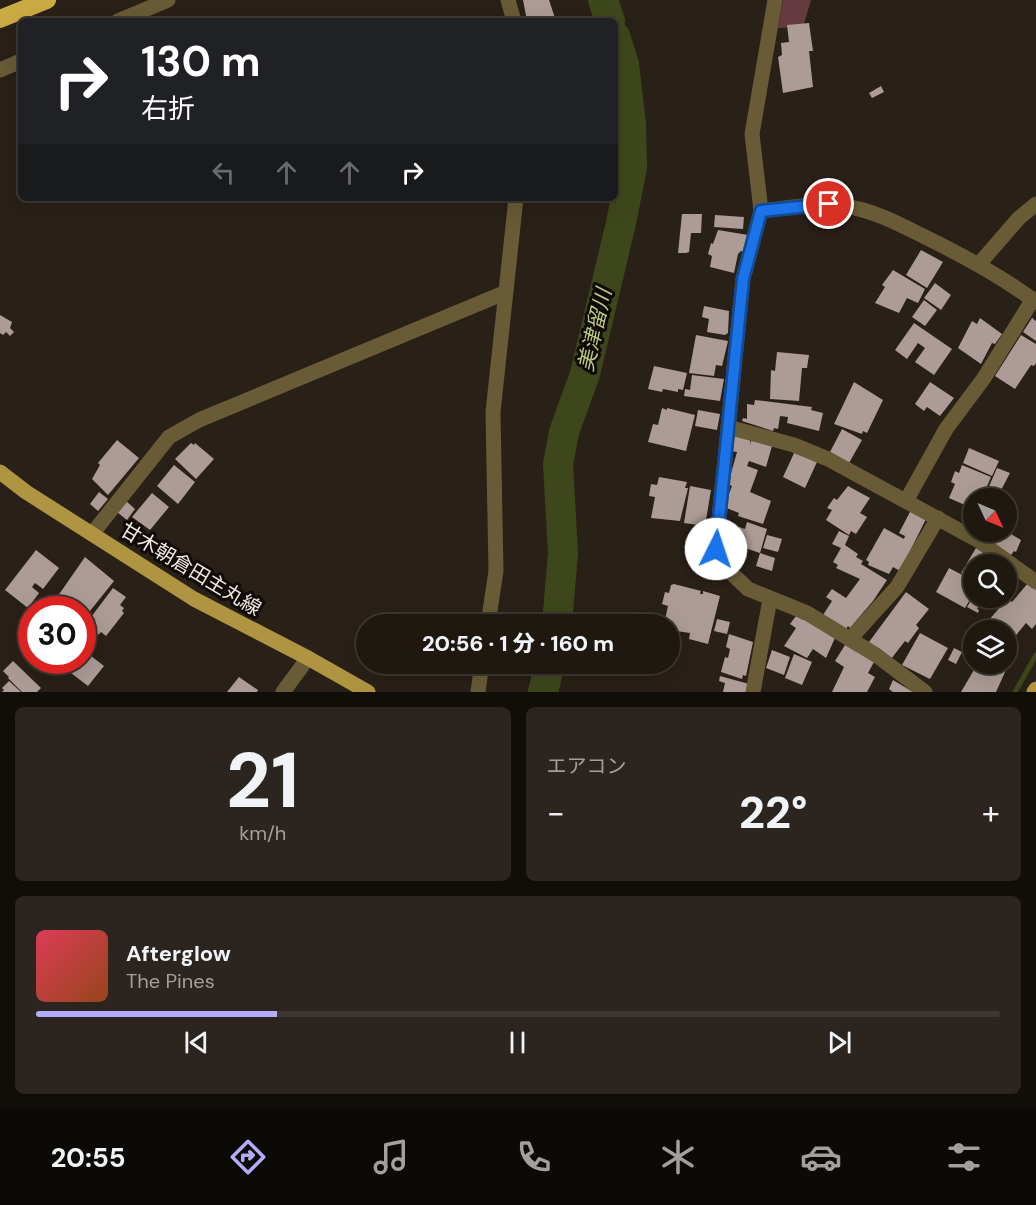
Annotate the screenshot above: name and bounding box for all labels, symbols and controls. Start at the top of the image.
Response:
text: 130 m [141,34,261,89]
icon: right [42,42,120,120]
text: 右折 [141,91,195,126]
icon: left [207,156,240,189]
icon: ahead [270,156,303,189]
icon: ahead [333,156,366,189]
icon: right [396,156,429,189]
pin [803,178,854,229]
icon: arrive [812,187,845,220]
water label: 美津留川 [572,284,619,374]
north arrow [963,488,1017,542]
map controls [963,488,1017,674]
street label: 甘木朝倉田主丸線 [116,517,266,621]
position arrow [684,517,748,581]
button: search [963,554,1017,608]
speed limit sign: 30 [18,596,96,674]
button: layers [963,620,1017,674]
text: 20:56 · 1 分 · 160 m [422,629,614,658]
text: 21 [226,730,299,831]
text: エアコン [547,753,627,779]
text: 22° [739,783,807,842]
text: − [547,791,565,834]
text: + [982,791,1000,834]
text: km/h [239,820,286,846]
text: Afterglow [126,939,231,968]
text: The Pines [126,968,215,994]
icon: previous [180,1026,213,1059]
icon: pause [501,1026,534,1059]
icon: next [823,1026,856,1059]
icon: directions [227,1136,269,1178]
icon: music [370,1136,412,1178]
icon: phone [513,1136,555,1178]
icon: climate [657,1136,699,1178]
icon: car [800,1136,842,1178]
icon: filters [943,1136,985,1178]
text: 20:55 [51,1140,126,1175]

